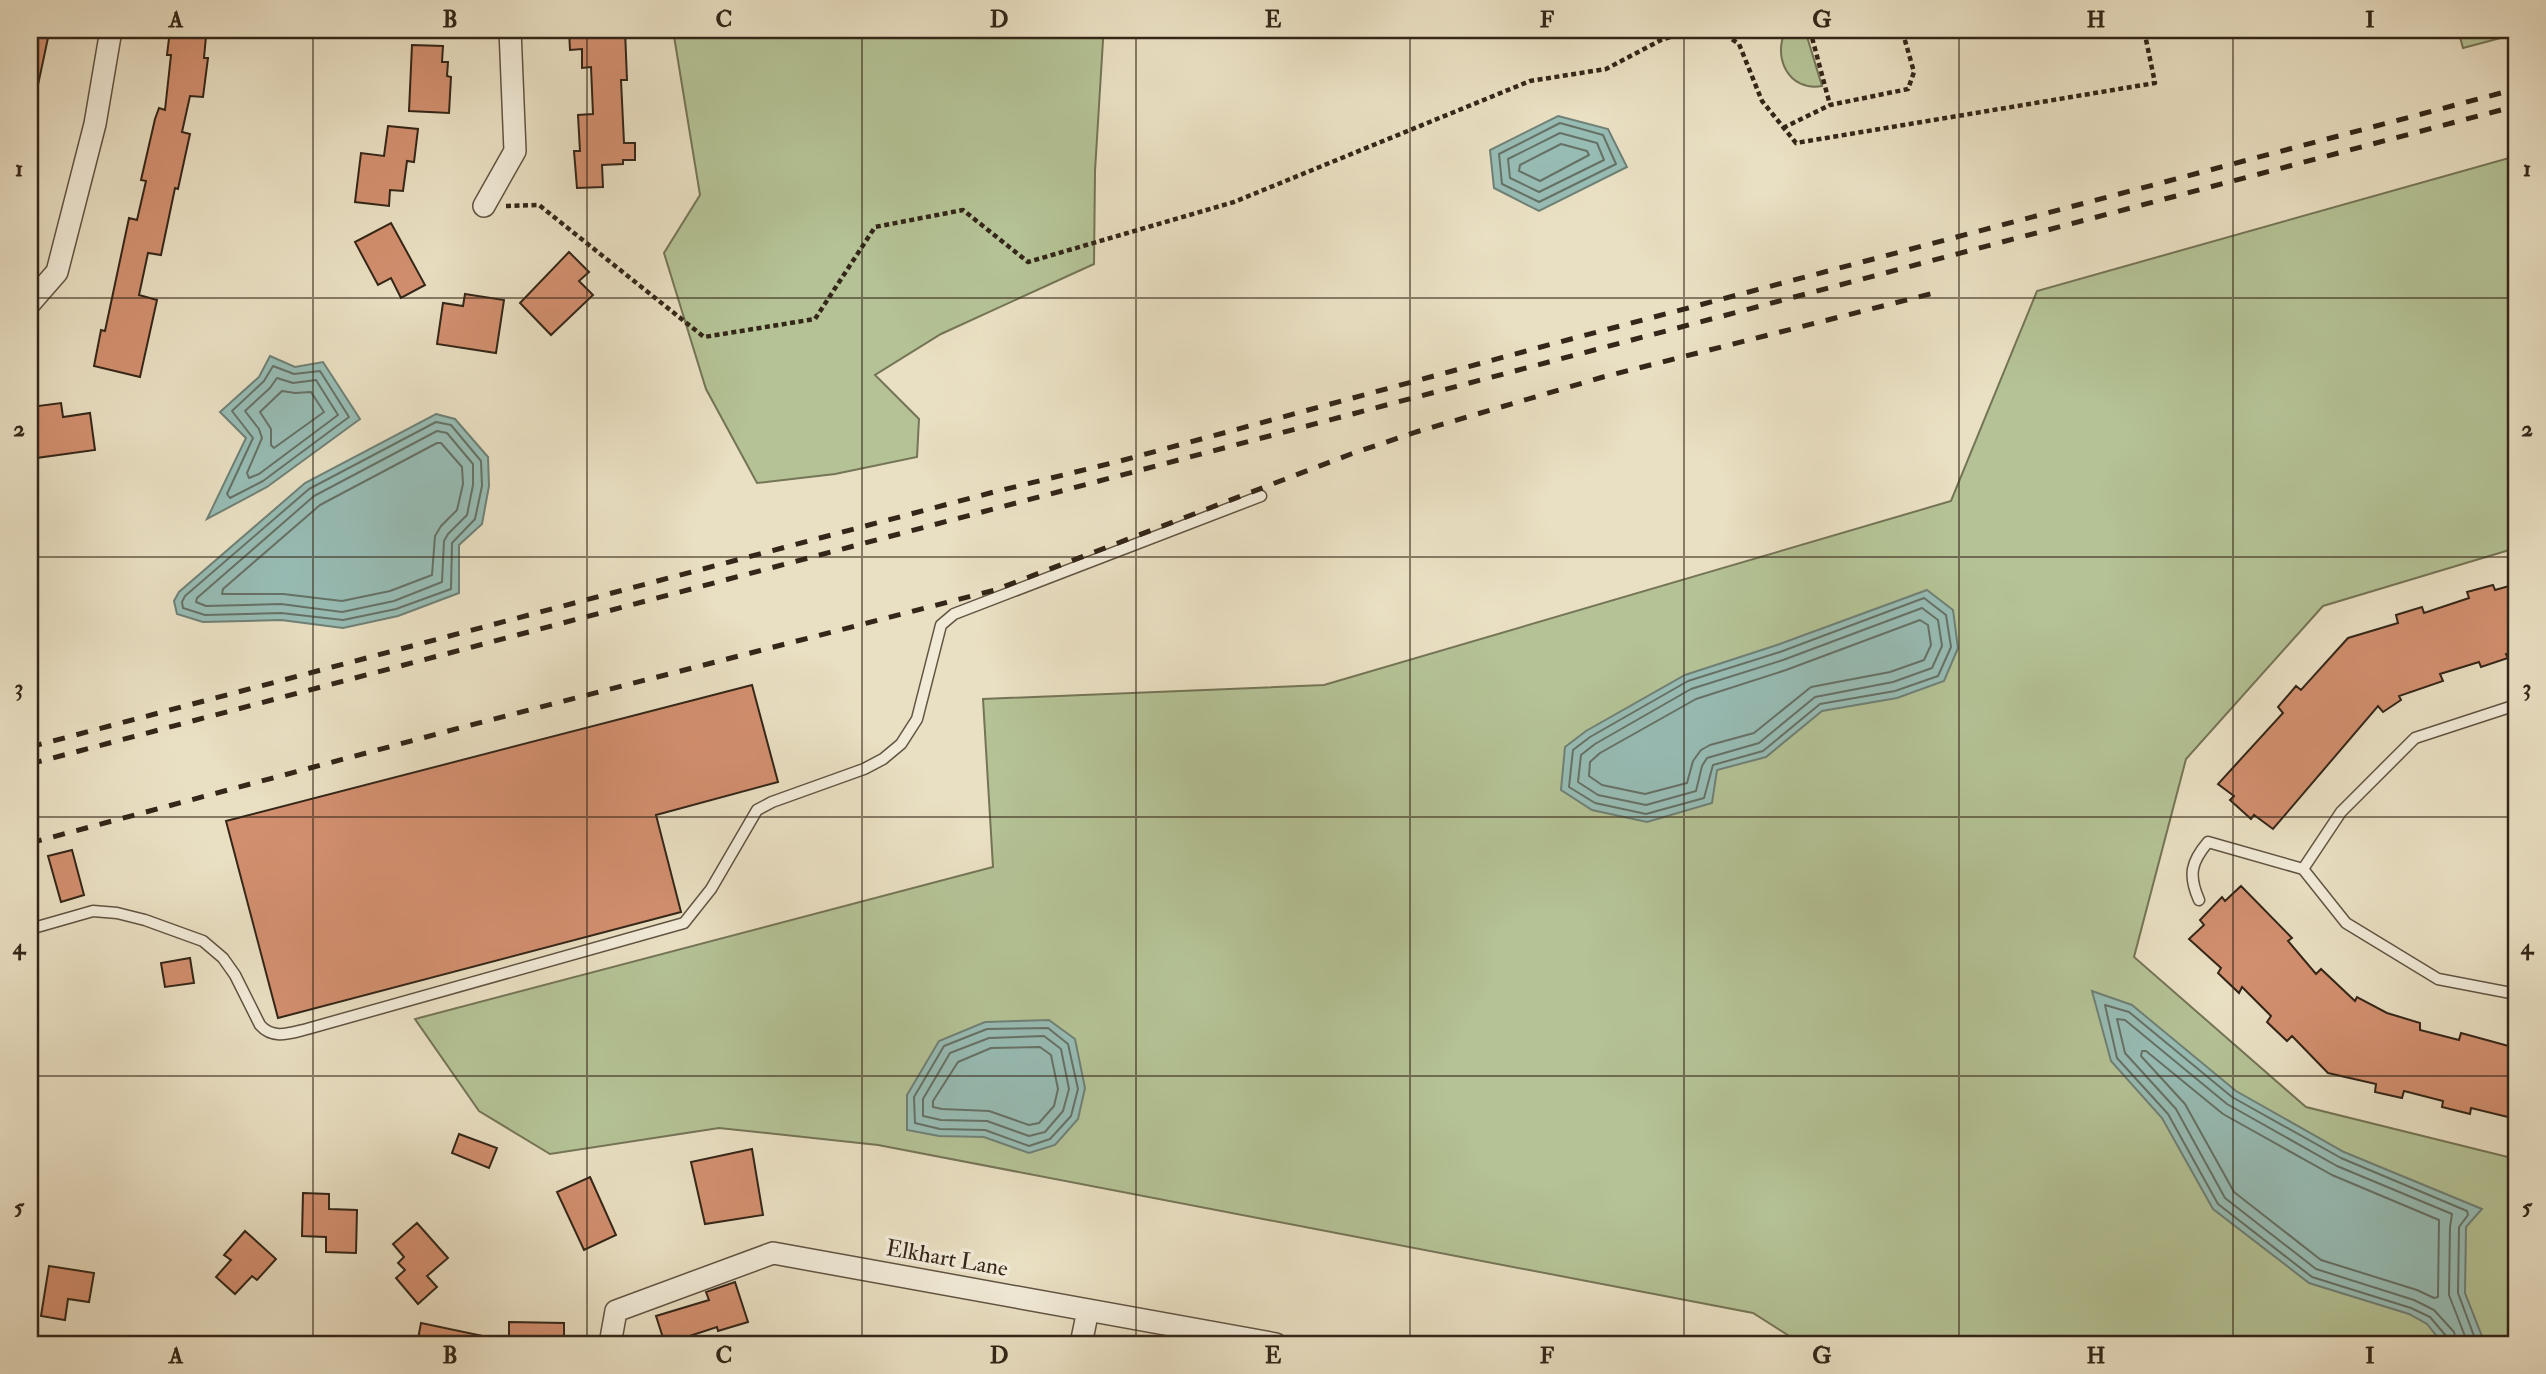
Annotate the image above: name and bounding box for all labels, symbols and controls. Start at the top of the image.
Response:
text: A [168,5,184,34]
text: B [442,5,458,34]
text: C [716,5,732,34]
text: D [990,5,1008,34]
text: E [1265,5,1282,34]
text: F [1540,5,1555,34]
text: G [1812,5,1832,34]
text: H [2087,5,2106,34]
text: I [2365,5,2375,34]
text: 1 [15,154,23,183]
text: 1 [2523,154,2531,183]
text: 2 [13,414,25,443]
text: 2 [2521,414,2533,443]
text: 3 [15,673,23,702]
text: 3 [2523,673,2531,702]
text: 4 [12,932,27,961]
text: 4 [2520,932,2535,961]
text: 5 [14,1192,25,1221]
text: 5 [2522,1192,2533,1221]
street label: Elkhart Lane [884,1233,1011,1283]
text: A [168,1341,184,1370]
text: B [442,1341,458,1370]
text: C [716,1341,732,1370]
text: D [990,1341,1008,1370]
text: E [1265,1341,1282,1370]
text: F [1540,1341,1555,1370]
text: G [1812,1341,1832,1370]
text: H [2087,1341,2106,1370]
text: I [2365,1341,2375,1370]

